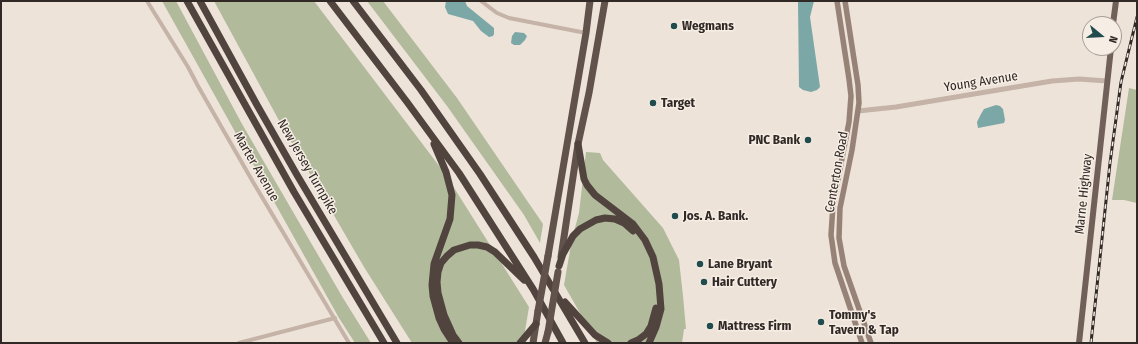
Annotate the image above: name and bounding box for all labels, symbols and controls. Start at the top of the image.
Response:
north arrow [1082,16,1122,56]
place label: Wegmans [682,18,734,34]
marker: Wegmans [669,21,679,31]
text: N [1106,34,1120,45]
street label: Young Avenue [943,68,1019,96]
place label: Target [661,95,695,111]
marker: Target [648,98,658,108]
street label: New Jersey Turnpike [273,117,341,217]
street label: Marter Avenue [230,130,282,204]
street label: Centerton Road [822,130,852,214]
place label: PNC Bank [748,132,800,148]
marker: PNC Bank [803,135,813,145]
street label: Marne Highway [1072,153,1096,235]
place label: Jos. A. Bank. [683,208,748,224]
marker: Jos. A. Bank. [670,211,680,221]
place label: Lane Bryant [708,256,772,272]
marker: Lane Bryant [695,259,705,269]
place label: Hair Cuttery [712,274,777,290]
marker: Hair Cuttery [699,277,709,287]
place label: Tommy's Tavern & Tap [829,307,899,338]
marker: Tommy's Tavern & Tap [816,317,826,327]
place label: Mattress Firm [718,318,791,334]
marker: Mattress Firm [705,321,715,331]

